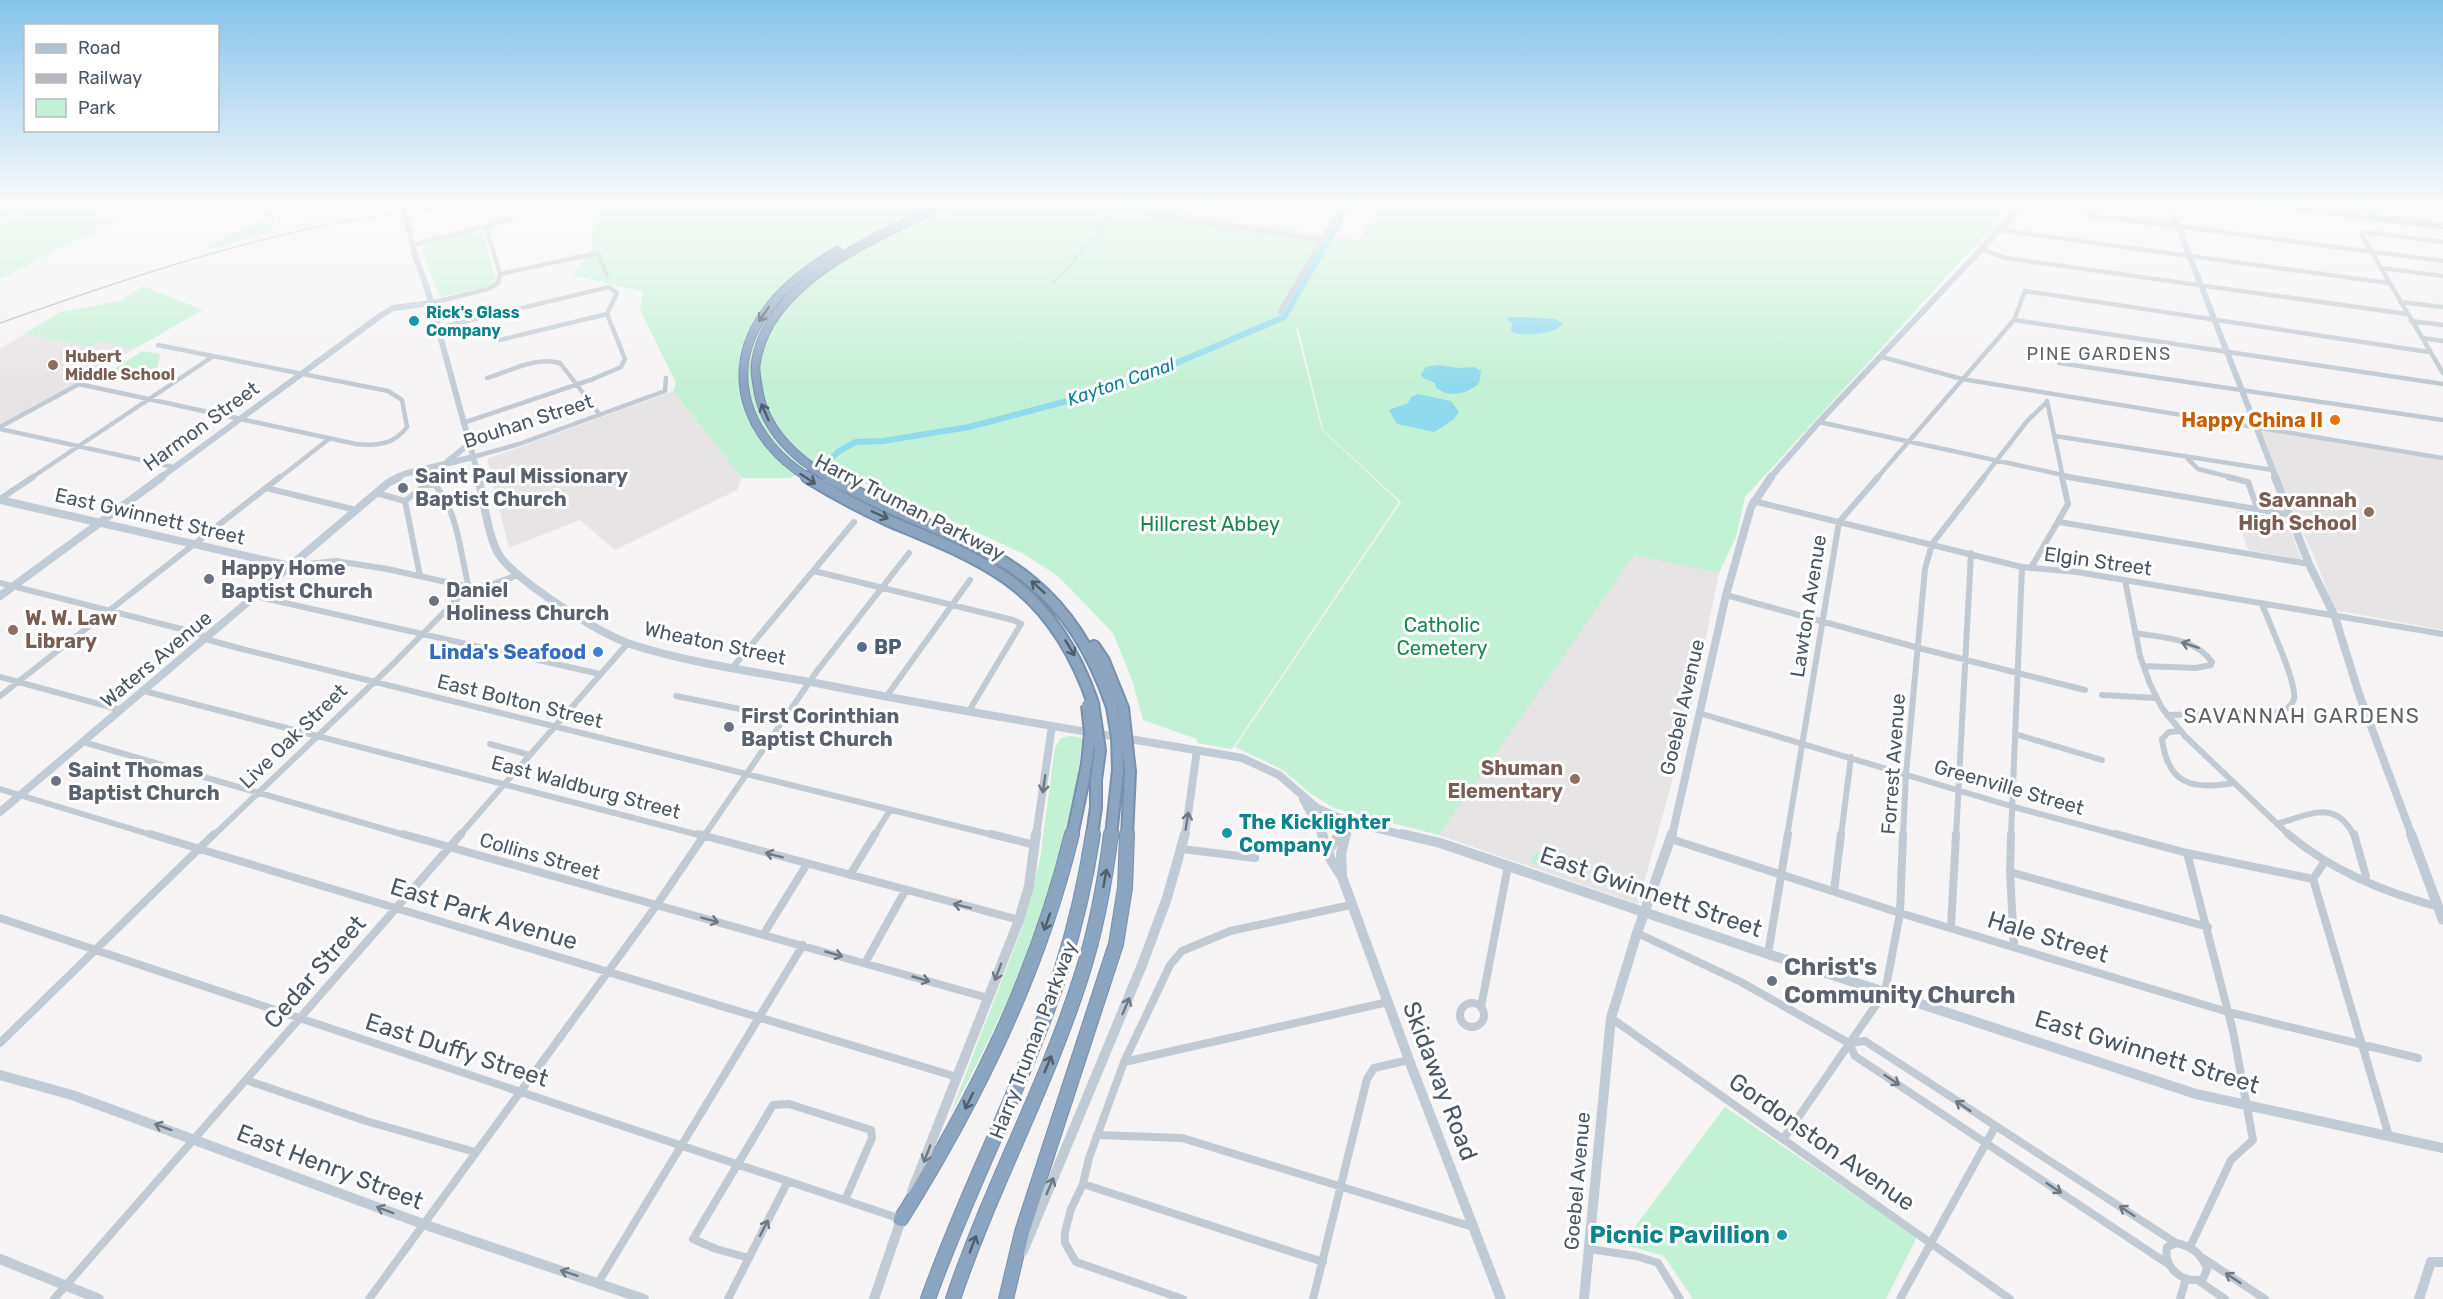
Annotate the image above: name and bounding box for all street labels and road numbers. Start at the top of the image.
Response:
street label: Harmon Street [139,376,264,476]
street label: Bouhan Street [460,389,596,453]
street label: Harry Truman Parkway [811,449,1009,565]
street label: East Gwinnett Street [53,482,248,550]
street label: Lawton Avenue [1785,533,1831,679]
street label: Elgin Street [2043,542,2154,580]
street label: Waters Avenue [96,606,216,712]
street label: Wheaton Street [642,616,788,670]
street label: Goebel Avenue [1655,637,1709,777]
street label: East Bolton Street [435,669,606,733]
street label: Live Oak Street [234,679,352,793]
street label: Forrest Avenue [1876,693,1910,835]
street label: East Waldburg Street [489,750,684,824]
street label: Greenville Street [1931,754,2087,820]
street label: Collins Street [477,827,603,885]
street label: East Gwinnett Street [1536,841,1766,943]
street label: East Park Avenue [387,872,581,956]
street label: Hale Street [1984,905,2112,969]
street label: Cedar Street [258,910,372,1034]
street label: Harry Truman Parkway [984,938,1082,1142]
street label: Skidaway Road [1397,998,1483,1164]
street label: East Gwinnett Street [2031,1005,2263,1099]
street label: East Duffy Street [362,1007,552,1093]
street label: Gordonston Avenue [1724,1067,1920,1217]
street label: Goebel Avenue [1559,1111,1595,1251]
street label: East Henry Street [233,1119,427,1215]

